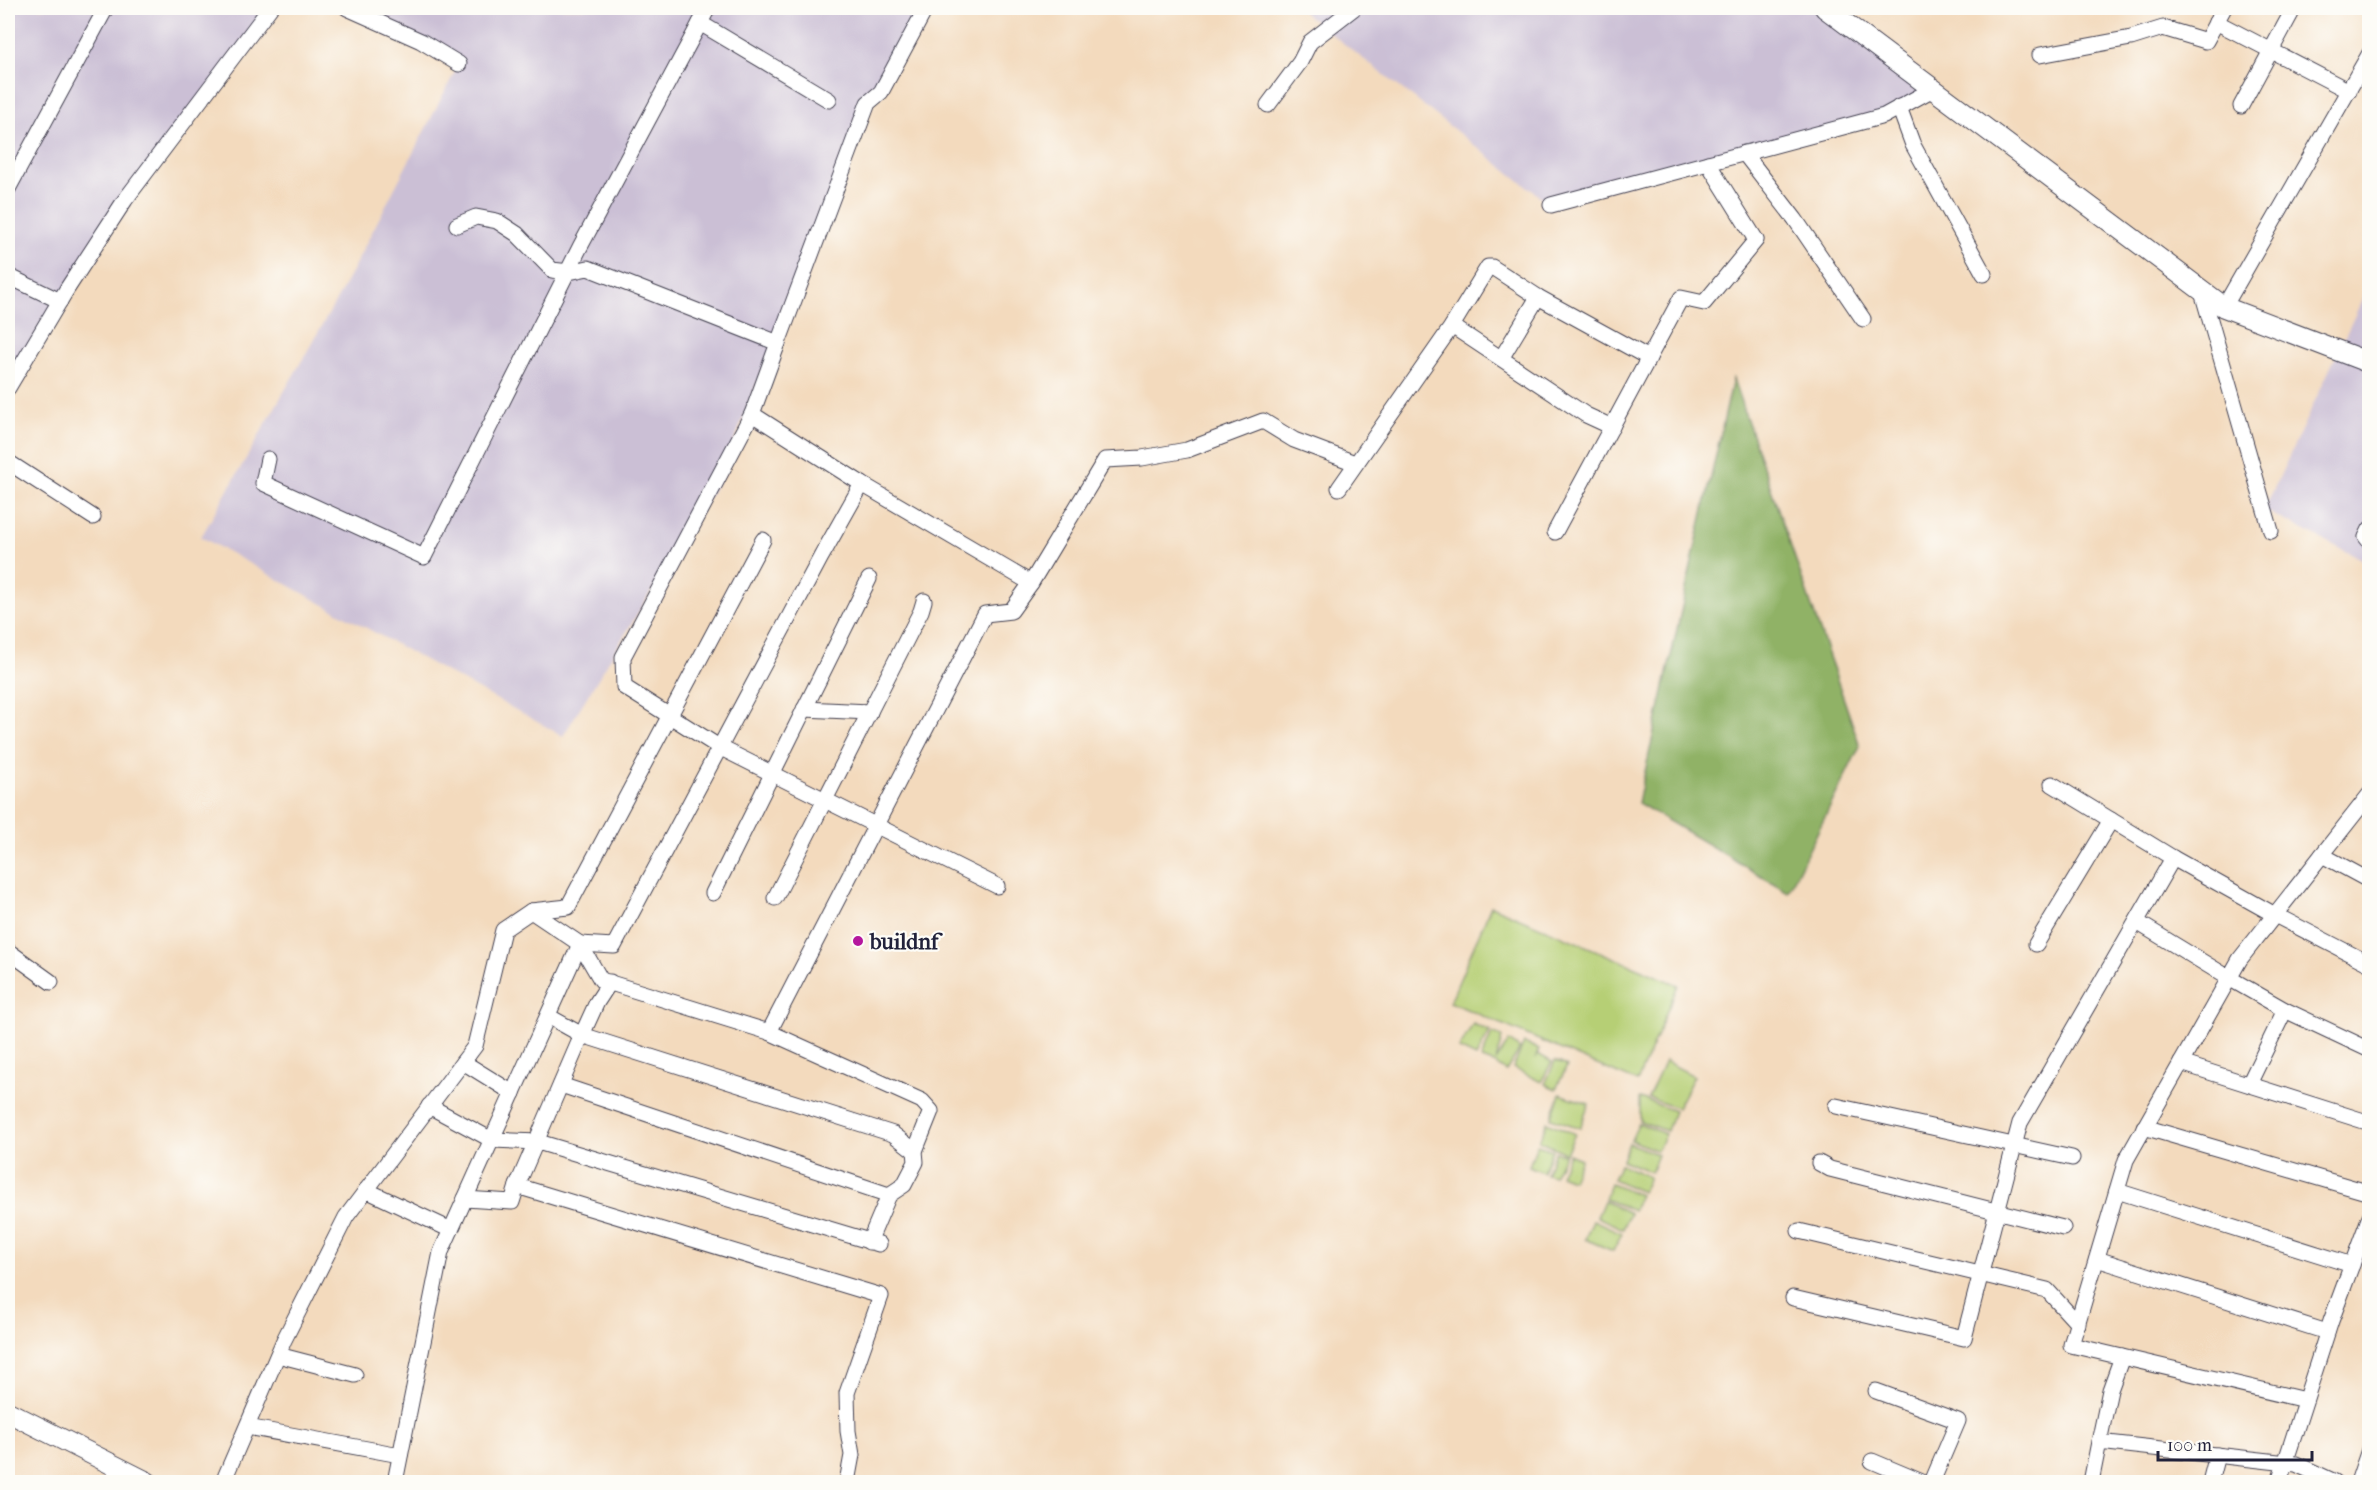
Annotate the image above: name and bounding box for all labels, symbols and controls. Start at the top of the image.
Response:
place label: buildnf [869,929,943,955]
marker: buildnf [851,934,865,948]
scale bar [2158,1424,2312,1462]
text: 100 m [2167,1435,2212,1456]

